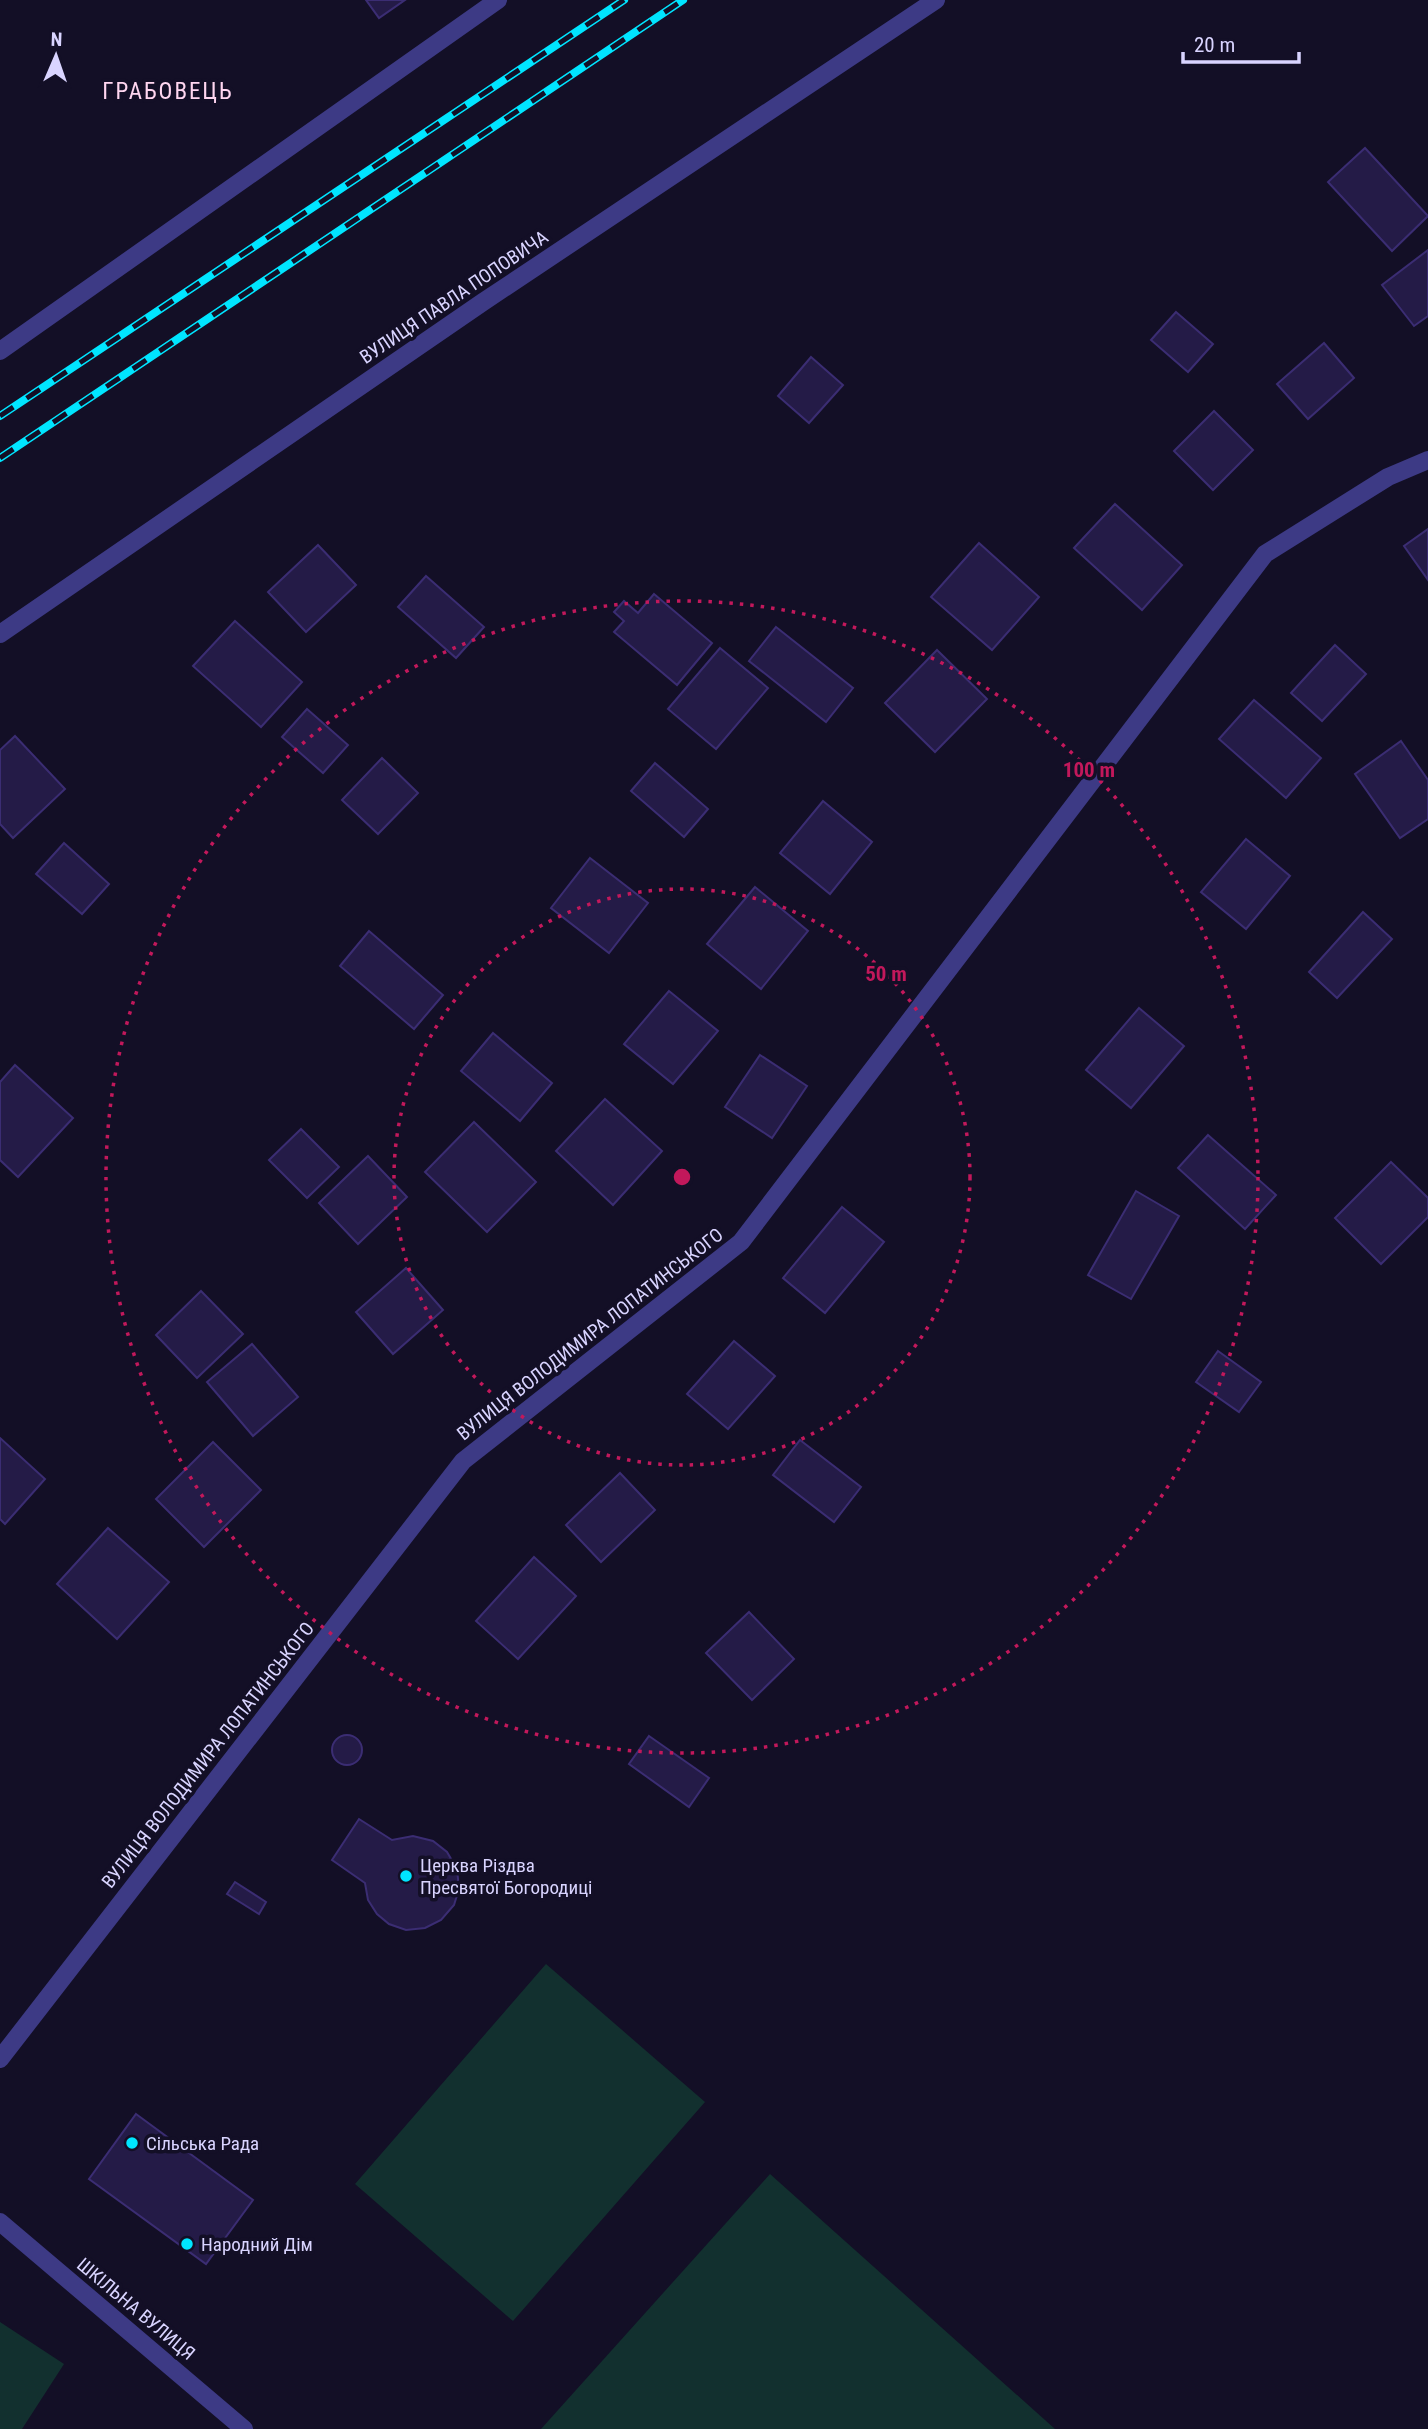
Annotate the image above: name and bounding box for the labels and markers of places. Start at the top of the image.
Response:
centre of rings [670,1165,694,1189]
place label: Церква Різдва Пресвятої Богородиці [420,1854,592,1899]
marker: Церква Різдва Пресвятої Богородиці [398,1868,414,1884]
place label: Сільська Рада [146,2132,259,2155]
marker: Сільська Рада [124,2135,140,2151]
place label: Народний Дім [201,2233,313,2256]
marker: Народний Дім [179,2236,195,2252]

